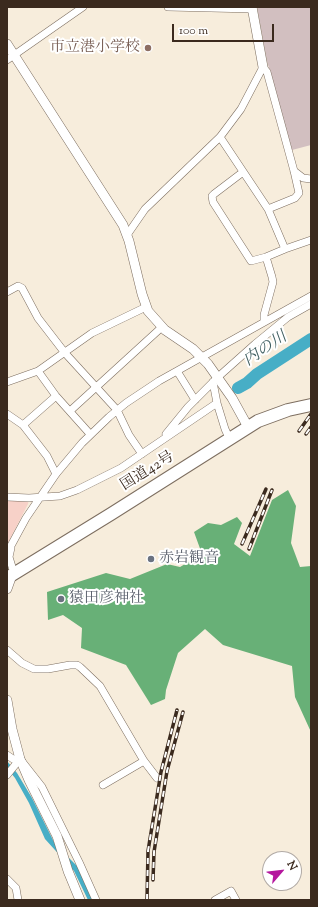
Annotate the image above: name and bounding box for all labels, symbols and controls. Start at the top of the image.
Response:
scale bar [174,16,276,42]
text: 100 m [179,22,208,40]
place label: 市立港小学校 [50,39,140,57]
marker: 市立港小学校 [143,43,153,53]
water label: 内の川 [241,329,291,371]
street label: 国道42号 [118,449,178,495]
place label: 赤岩観音 [159,550,219,568]
marker: 赤岩観音 [146,554,156,564]
place label: 猿田彦神社 [69,590,144,608]
marker: 猿田彦神社 [56,594,66,604]
north arrow [262,851,302,891]
text: N [283,858,301,873]

